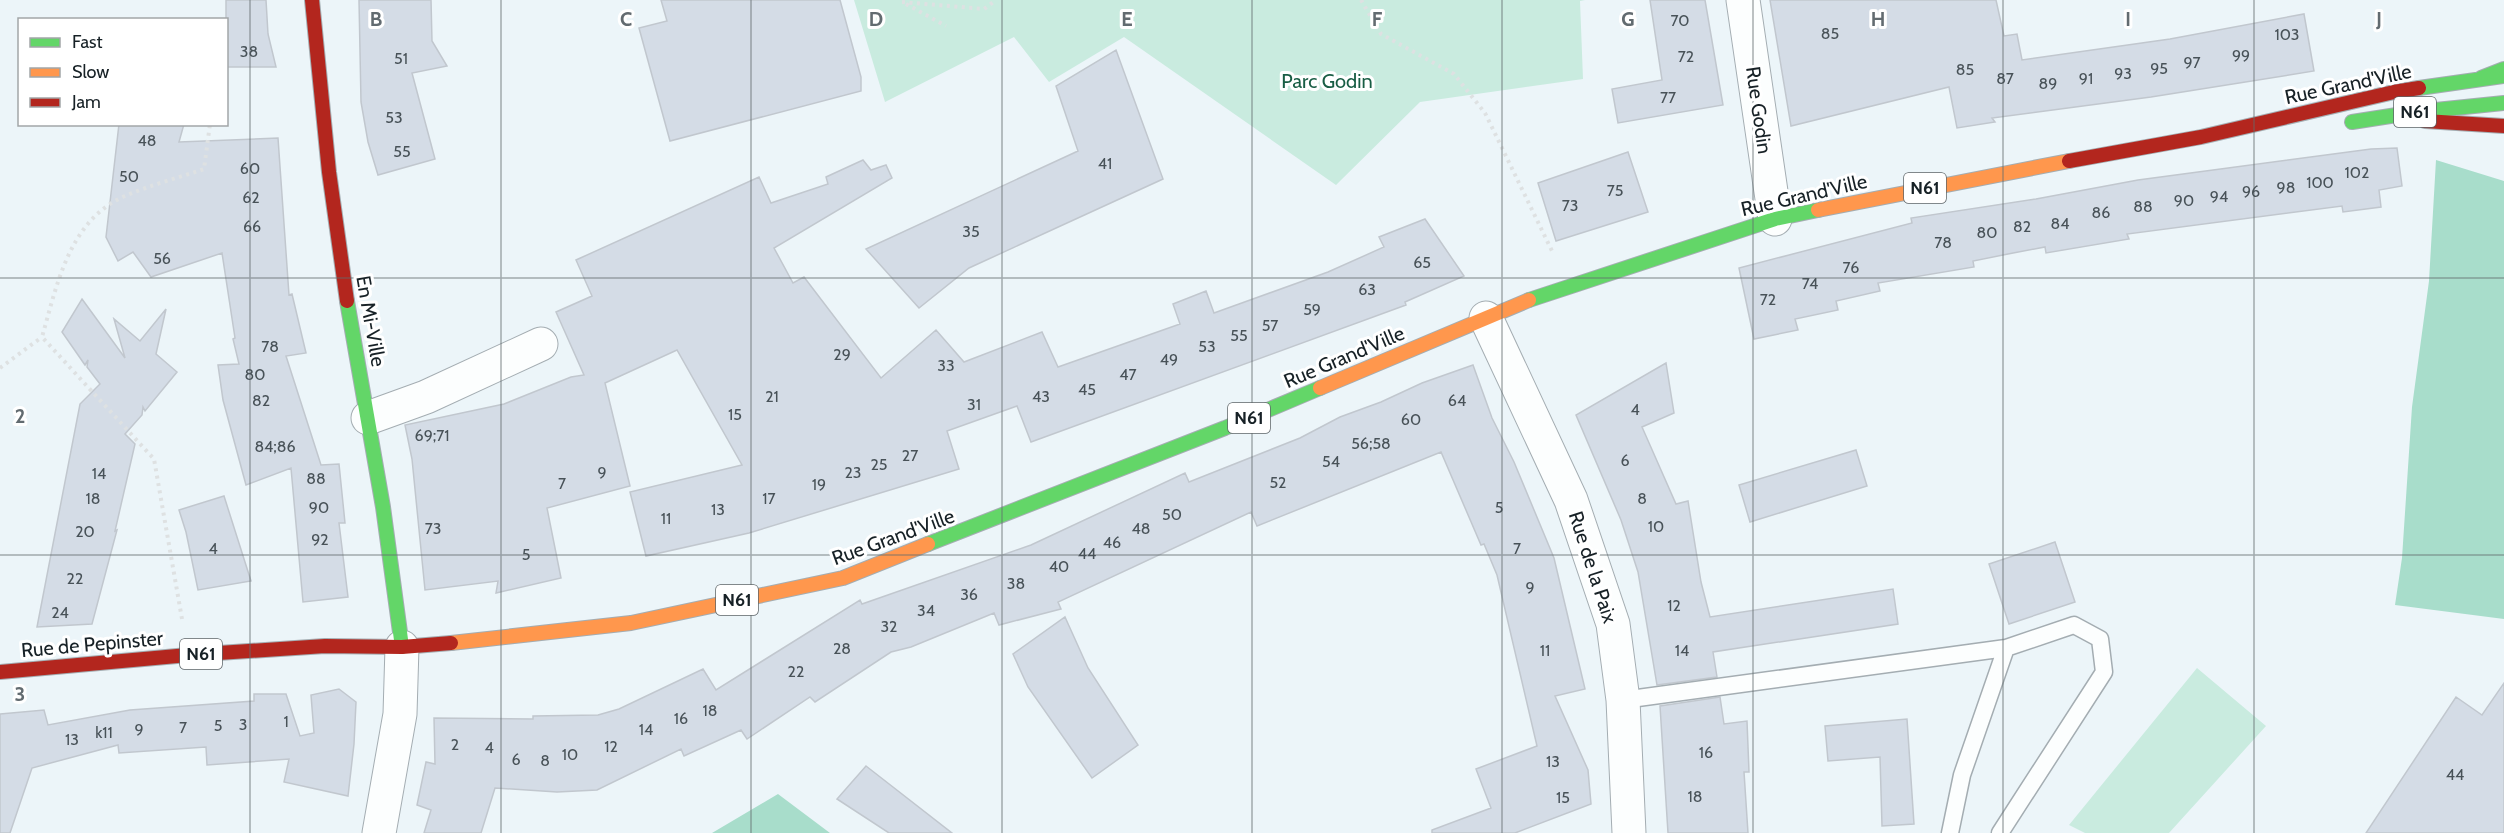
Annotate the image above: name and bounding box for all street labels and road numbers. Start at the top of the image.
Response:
street label: Rue Grand'Ville [2283,59,2413,109]
street label: Rue Godin [1741,65,1777,155]
road number: N61 [2394,97,2436,127]
street label: Rue Grand'Ville [1739,169,1869,221]
road number: N61 [1904,173,1946,203]
street label: En Mi-Ville [351,274,391,368]
street label: Rue Grand'Ville [1280,321,1408,393]
road number: N61 [1228,403,1270,433]
street label: Rue Grand'Ville [828,504,958,570]
street label: Rue de la Paix [1564,508,1623,626]
road number: N61 [716,585,758,615]
street label: Rue de Pepinster [20,626,165,662]
road number: N61 [180,639,222,669]

